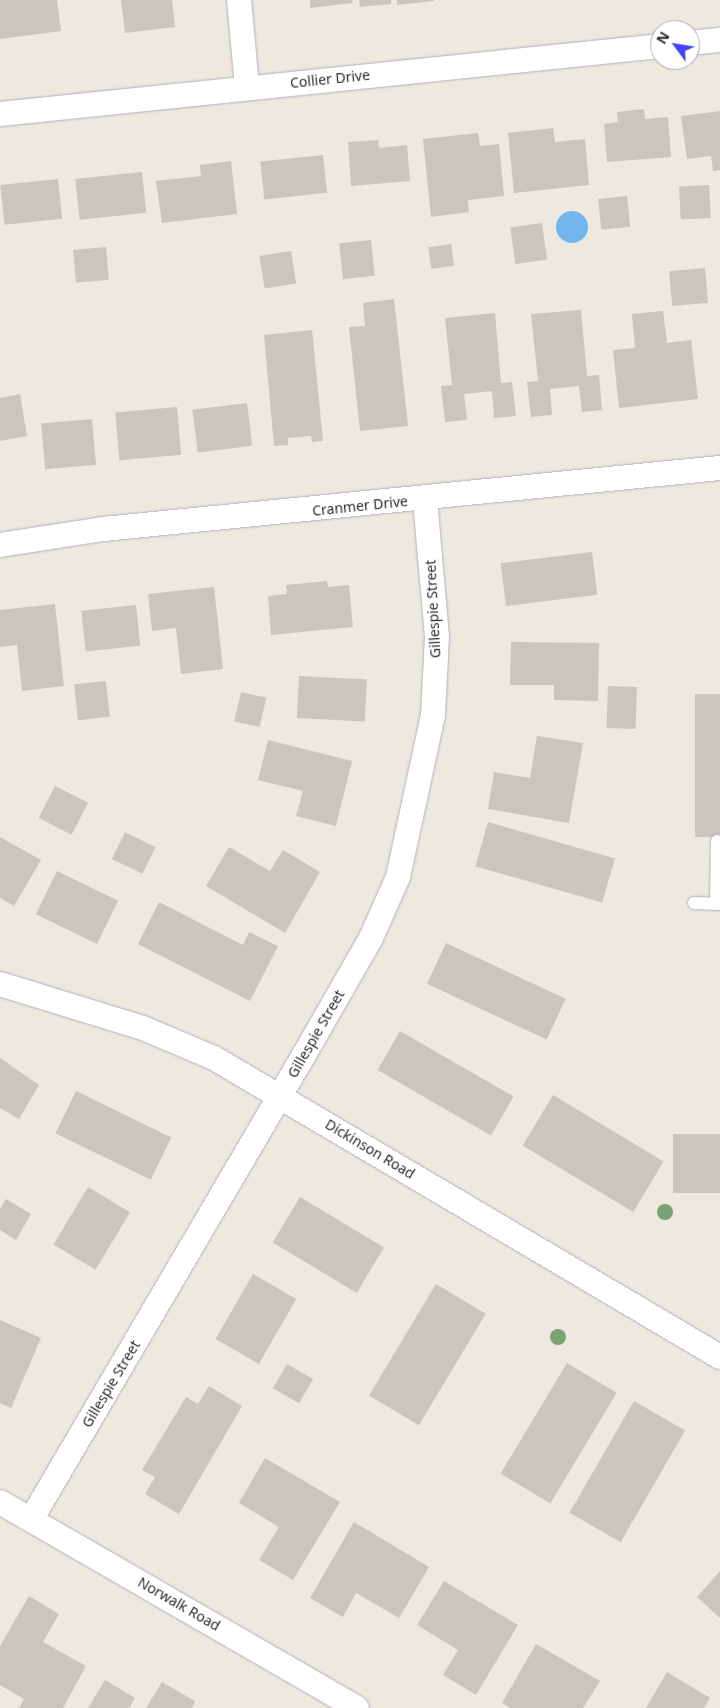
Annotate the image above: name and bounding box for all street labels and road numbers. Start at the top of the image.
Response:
street label: Collier Drive [289,66,371,92]
street label: Cranmer Drive [311,493,409,519]
street label: Gillespie Street [422,559,444,659]
street label: Gillespie Street [284,987,348,1081]
street label: Dickinson Road [322,1116,418,1182]
street label: Gillespie Street [78,1337,144,1431]
street label: Norwalk Road [135,1574,223,1634]

